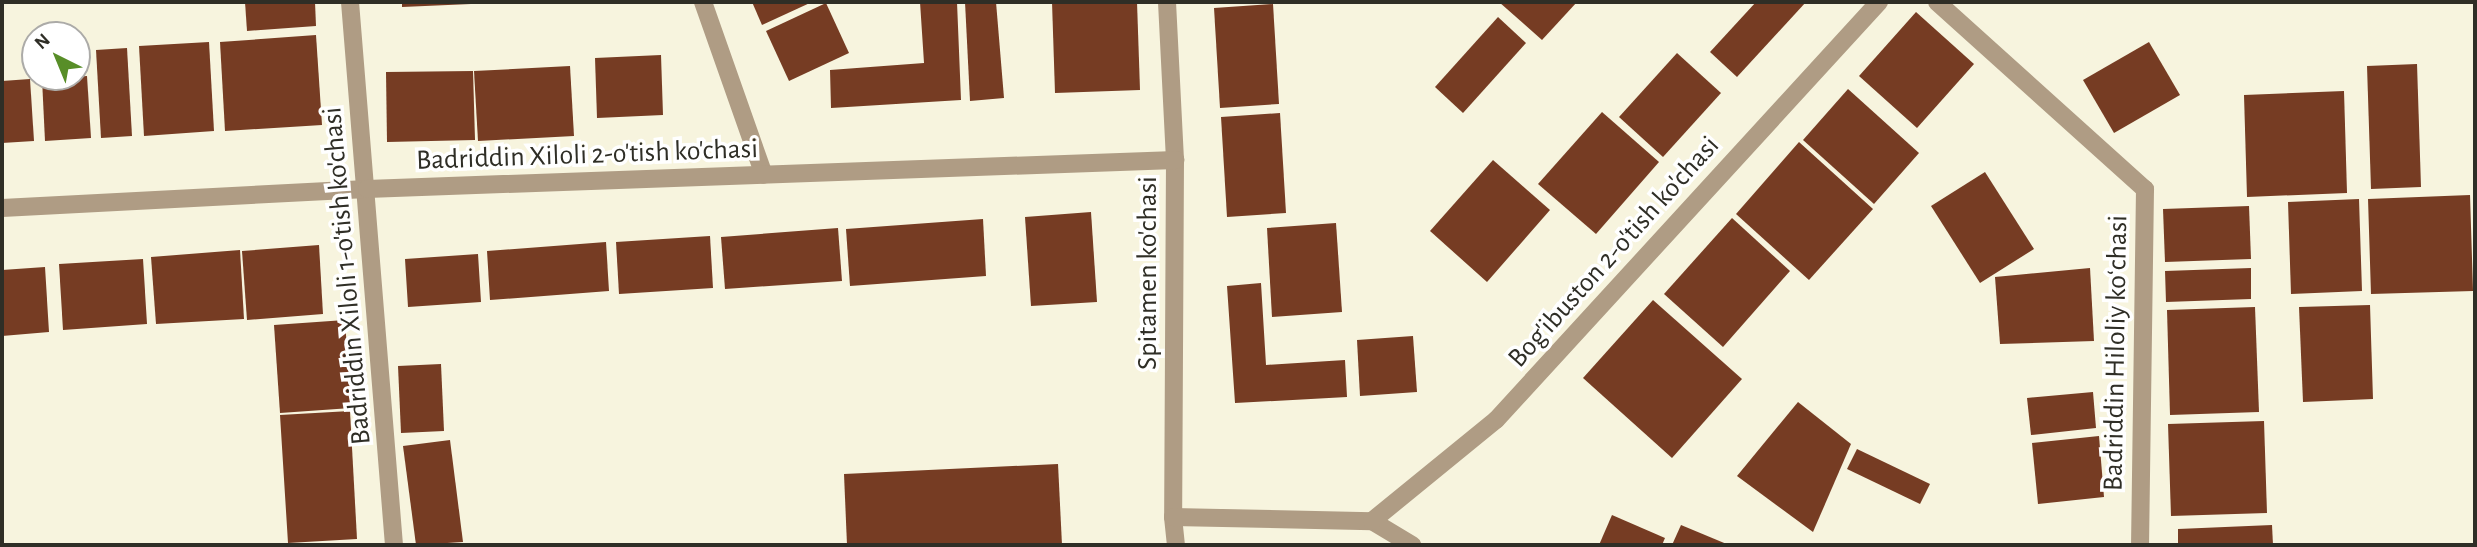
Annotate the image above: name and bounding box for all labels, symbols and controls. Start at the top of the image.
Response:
north arrow [21,21,91,91]
text: N [31,30,54,53]
street label: Badriddin Xiloli 1-o'tish ko'chasi [315,106,379,446]
street label: Bog'ibuston 2-o'tish ko'chasi [1501,129,1727,375]
street label: Badriddin Xiloli 2-o'tish ko'chasi [416,132,758,178]
street label: Spitamen ko'chasi [1131,176,1165,370]
street label: Badriddin Hiloliy koʻchasi [2097,215,2135,491]

